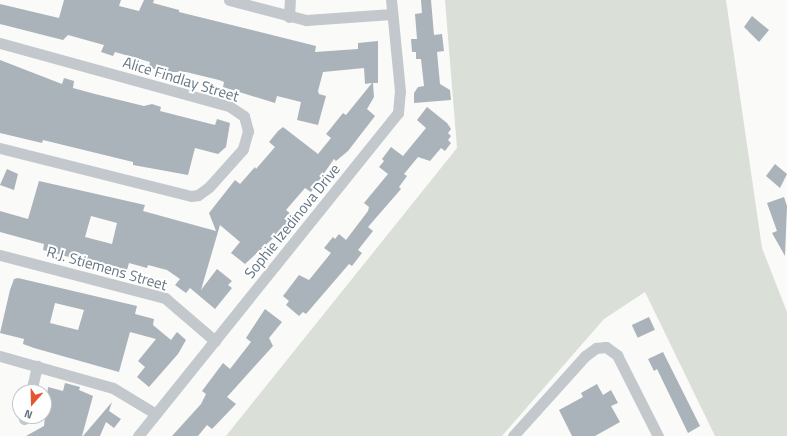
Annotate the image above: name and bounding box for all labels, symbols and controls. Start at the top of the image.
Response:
street label: Alice Findlay Street [121,53,241,105]
street label: Sophie Izedinova Drive [240,160,344,282]
street label: R.J. Stiemens Street [45,242,169,294]
north arrow [12,384,52,424]
text: N [22,406,35,423]

